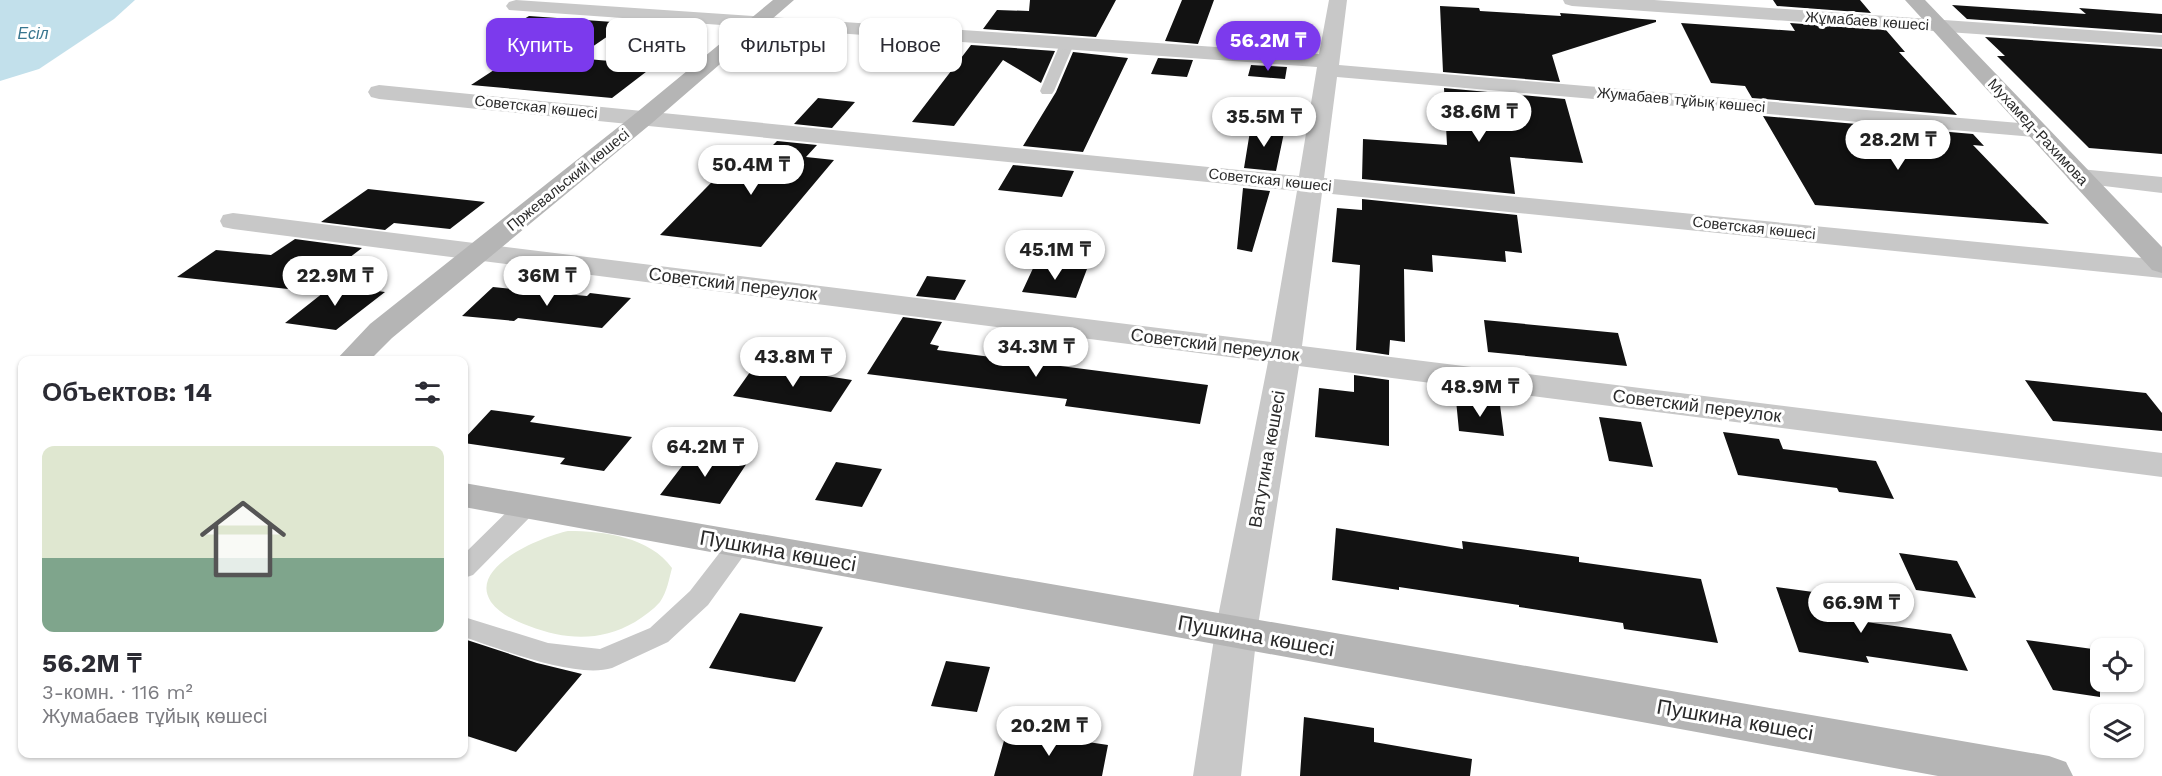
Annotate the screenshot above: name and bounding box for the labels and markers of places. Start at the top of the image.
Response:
pin: 56.2M ₸ [1213,21,1323,72]
pin: 38.6M ₸ [1424,92,1534,143]
pin: 35.5M ₸ [1209,97,1319,148]
pin: 28.2M ₸ [1843,120,1953,171]
pin: 50.4M ₸ [696,145,806,196]
pin: 45.1M ₸ [1000,230,1110,281]
pin: 22.9M ₸ [280,256,390,307]
pin: 36M ₸ [505,256,589,307]
pin: 34.3M ₸ [981,327,1091,378]
pin: 43.8M ₸ [738,337,848,388]
pin: 48.9M ₸ [1425,367,1535,418]
pin: 64.2M ₸ [650,427,760,478]
pin: 66.9M ₸ [1806,583,1916,634]
pin: 20.2M ₸ [994,706,1104,757]

